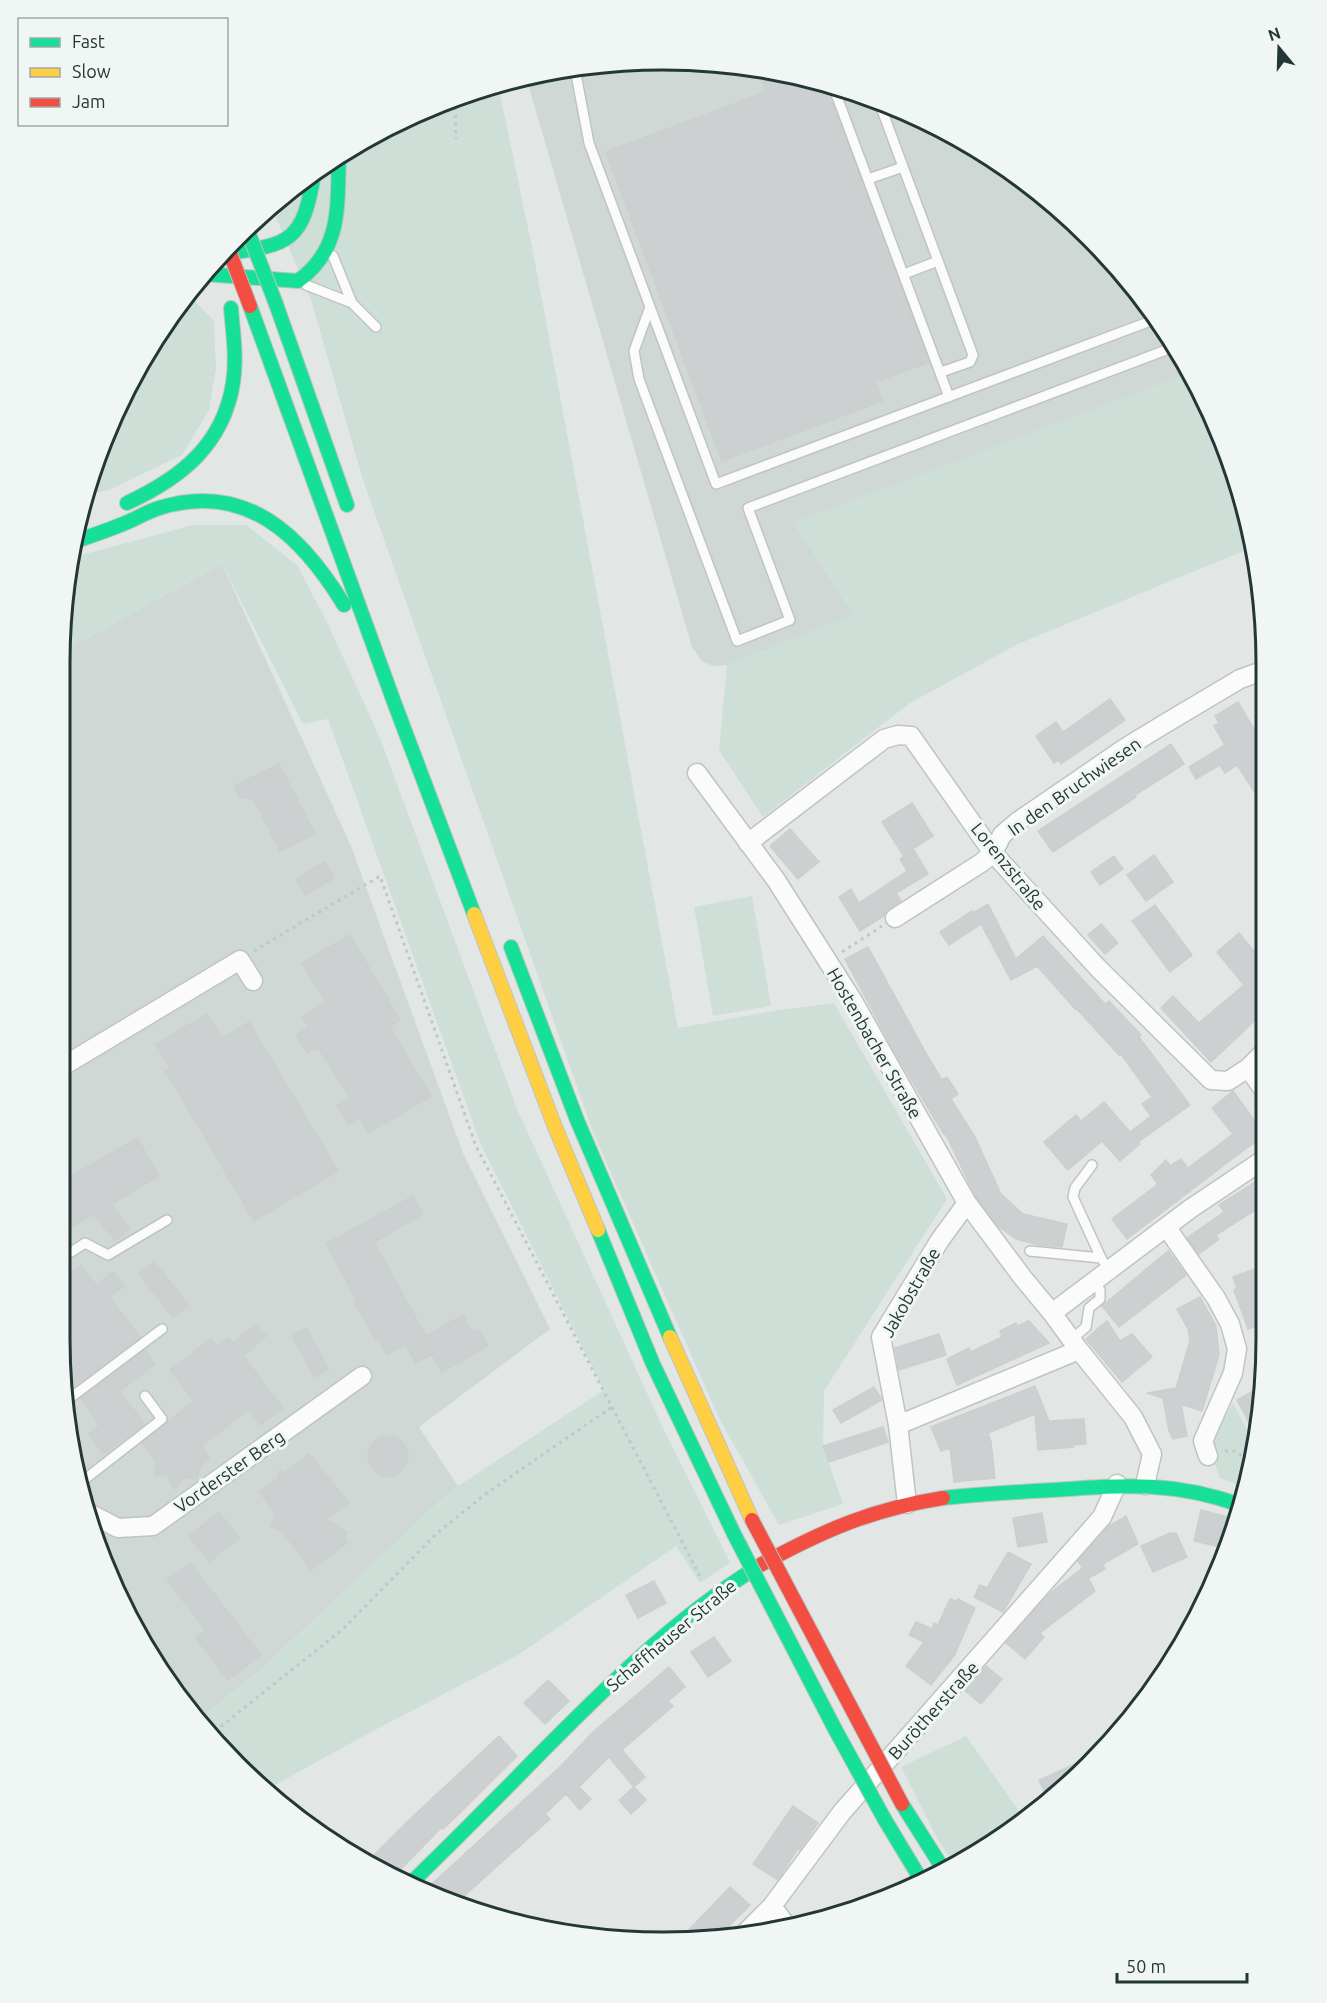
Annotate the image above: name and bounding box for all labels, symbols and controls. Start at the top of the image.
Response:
legend [18,18,228,126]
north arrow [1249,18,1309,78]
text: N [1266,23,1283,44]
text: Fast [72,31,105,51]
text: Slow [72,61,111,81]
text: Jam [72,91,106,111]
street label: In den Bruchwiesen [1004,733,1144,839]
street label: Lorenzstraße [968,818,1050,914]
street label: Hostenbacher Straße [824,964,926,1122]
street label: Jakobstraße [876,1244,944,1340]
street label: Vorderster Berg [170,1426,288,1516]
street label: Schaffhauser Straße [602,1575,740,1695]
street label: Burötherstraße [884,1657,982,1763]
scale bar [1117,1946,1248,1984]
text: 50 m [1126,1956,1166,1976]

